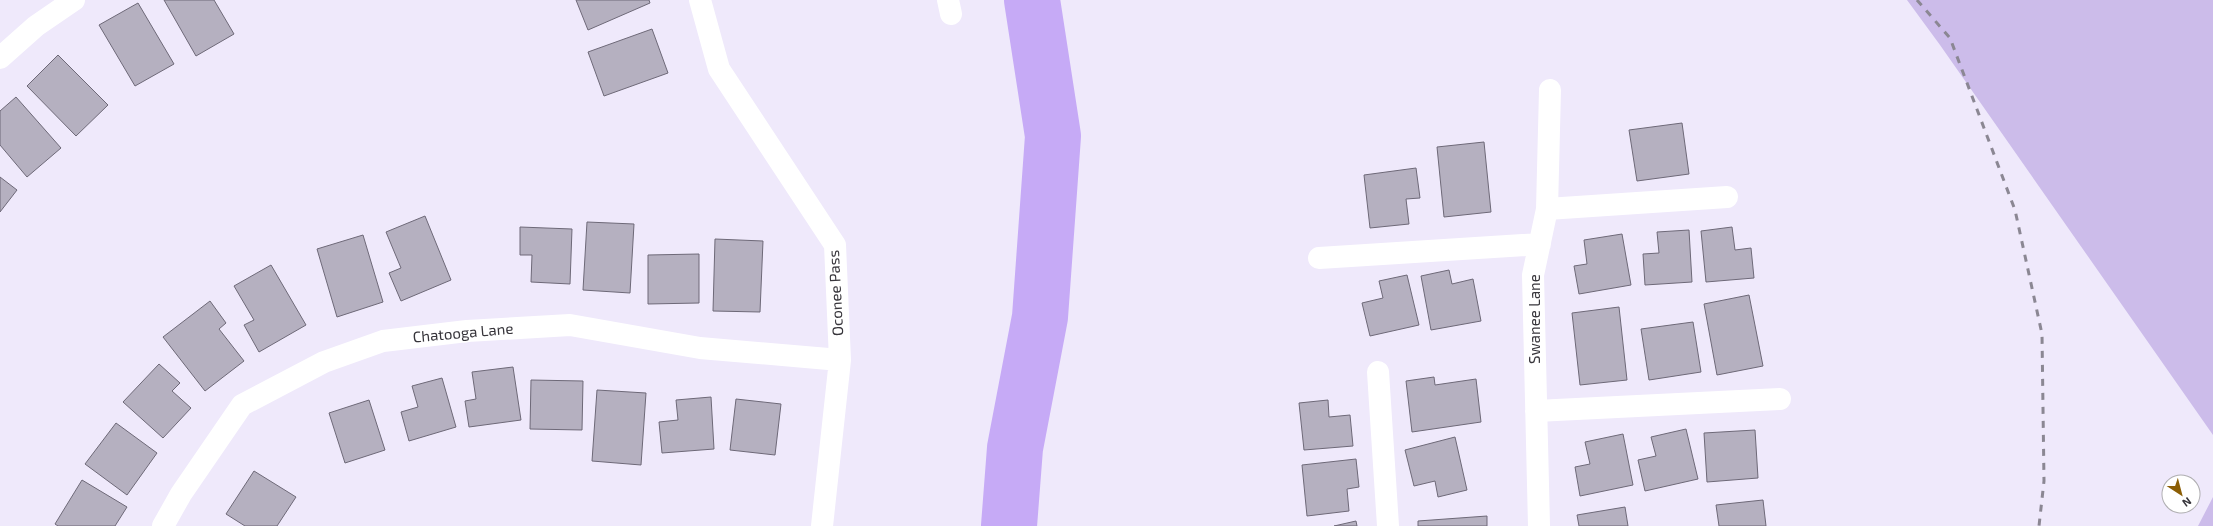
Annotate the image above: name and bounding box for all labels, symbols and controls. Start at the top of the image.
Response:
street label: Oconee Pass [824,250,846,337]
street label: Swanee Lane [1525,274,1543,364]
street label: Chatooga Lane [412,319,514,345]
north arrow [2161,474,2201,514]
text: N [2180,495,2194,510]

